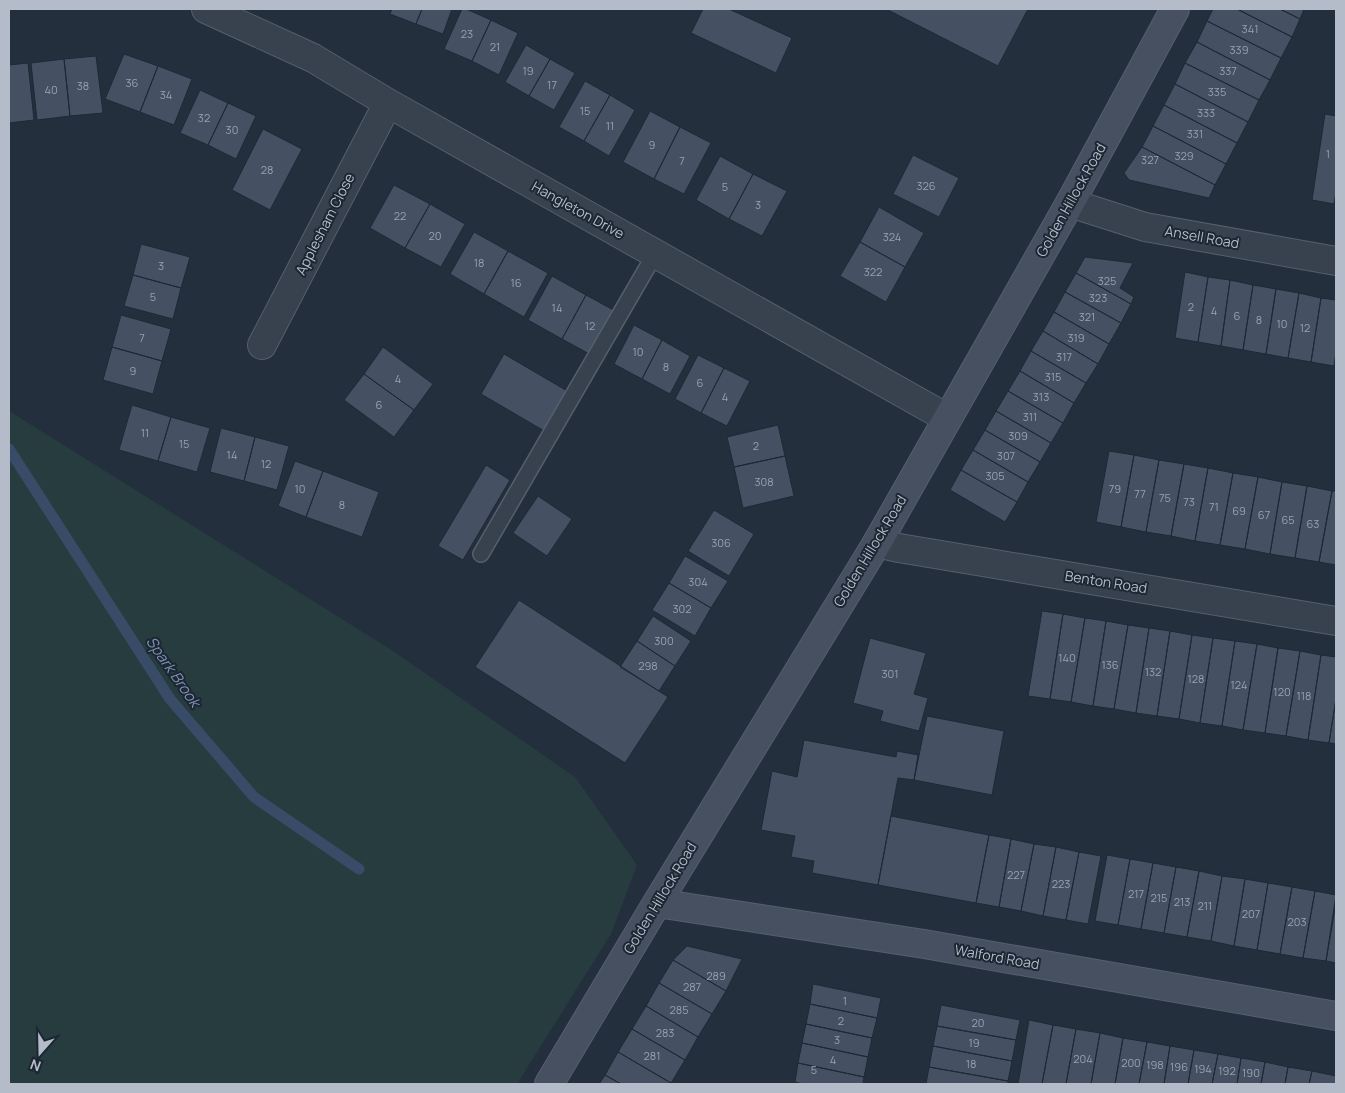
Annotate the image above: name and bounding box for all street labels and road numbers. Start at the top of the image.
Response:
street label: Golden Hillock Road [1031,140,1110,260]
street label: Applesham Close [291,170,358,278]
street label: Hangleton Drive [529,176,628,243]
street label: Ansell Road [1163,221,1241,252]
street label: Golden Hillock Road [829,491,910,610]
street label: Benton Road [1064,566,1148,597]
street label: Golden Hillock Road [619,838,700,957]
street label: Walford Road [953,940,1041,973]

